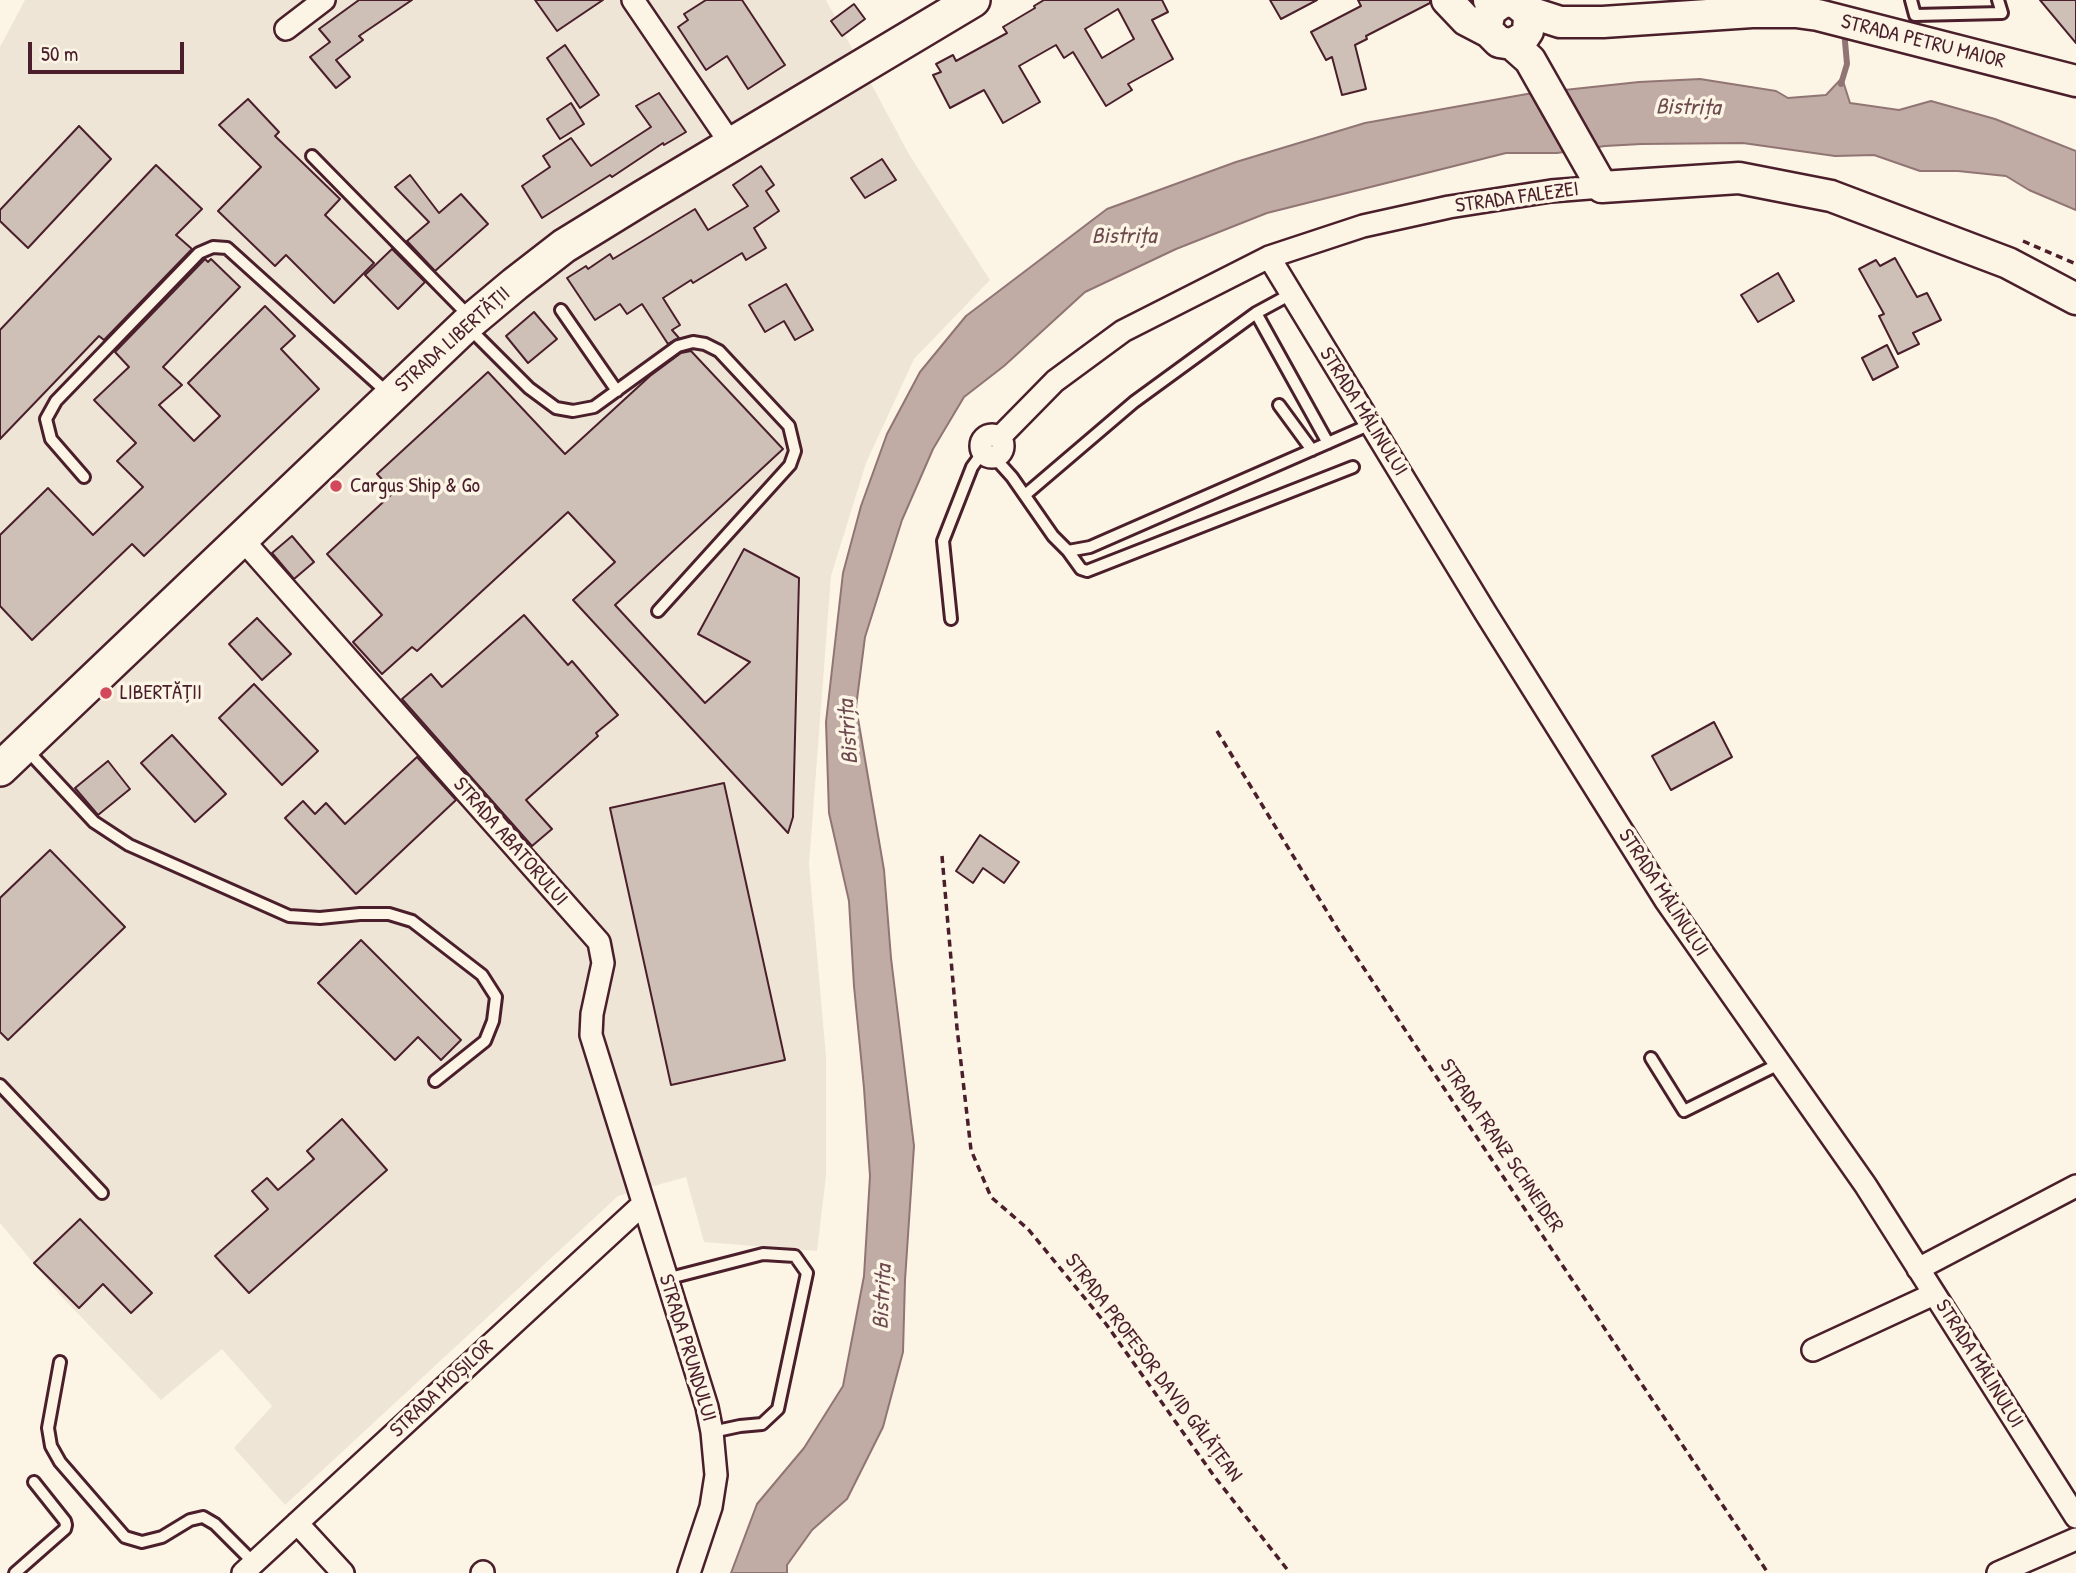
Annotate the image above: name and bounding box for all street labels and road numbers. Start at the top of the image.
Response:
street label: STRADA PETRU MAIOR [1838,9,2008,75]
street label: STRADA FALEZEI [1454,177,1580,219]
street label: STRADA LIBERTĂȚII [390,282,516,398]
street label: STRADA MĂLINULUI [1313,343,1413,481]
street label: STRADA ABATORULUI [447,772,573,912]
street label: STRADA MĂLINULUI [1612,825,1714,961]
street label: STRADA FRANZ SCHNEIDER [1434,1054,1568,1238]
street label: STRADA PROFESOR DAVID GĂLĂȚEAN [1059,1249,1247,1487]
street label: STRADA PRUNDULUI [653,1271,721,1425]
street label: STRADA MĂLINULUI [1929,1295,2029,1433]
street label: STRADA MOȘILOR [385,1335,499,1443]

